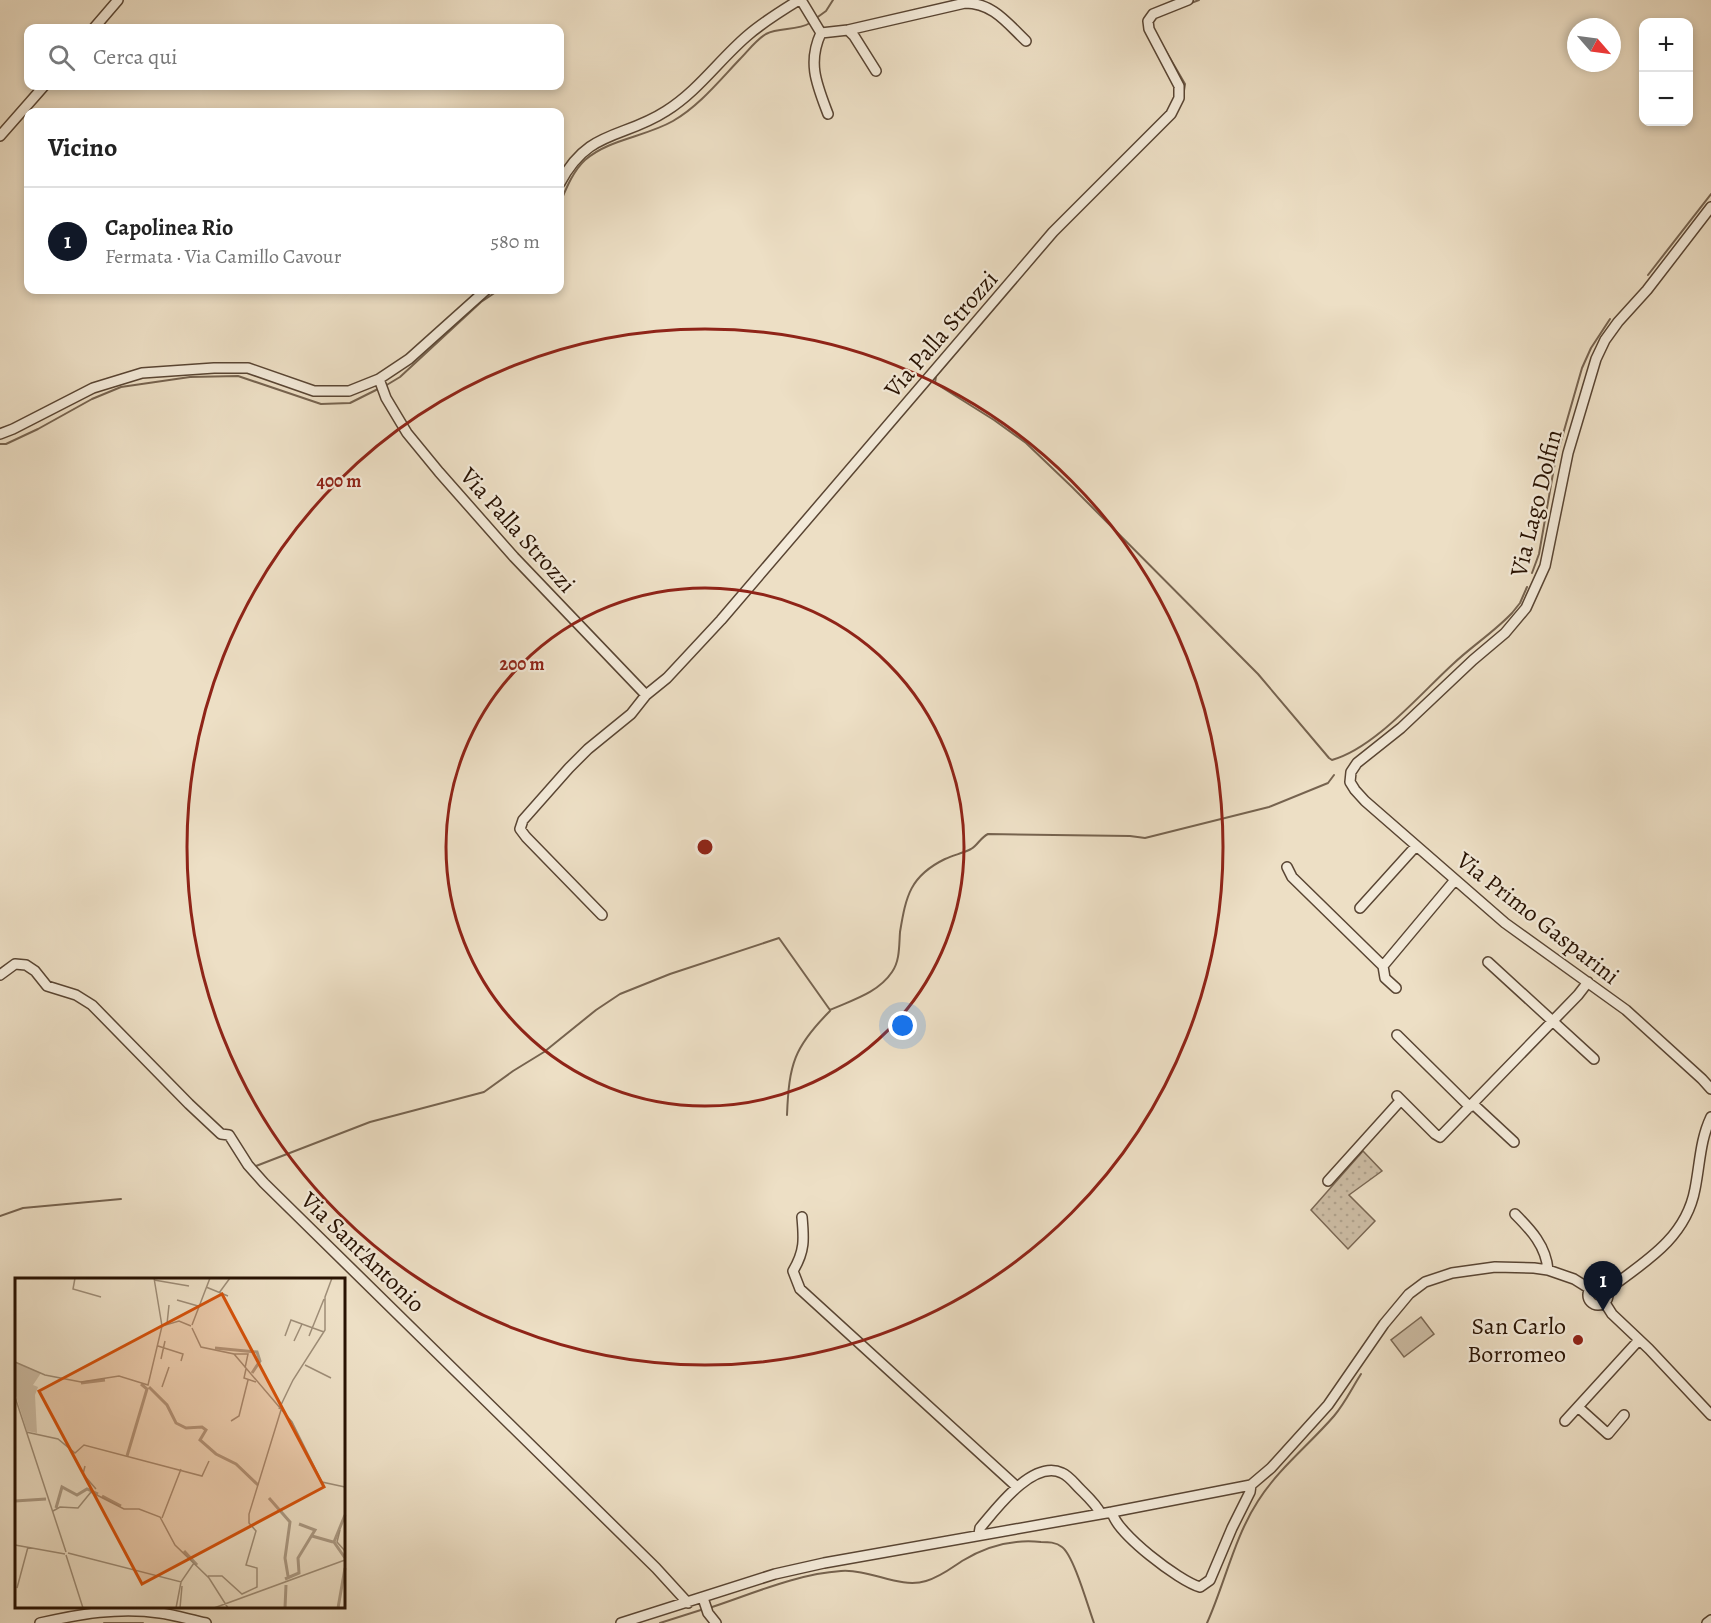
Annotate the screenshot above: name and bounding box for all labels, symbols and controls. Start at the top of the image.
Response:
north arrow [1567,18,1621,72]
map controls [1639,18,1693,126]
button: + [1639,18,1693,72]
search box [24,24,564,90]
icon: search [45,41,78,74]
text: Cerca qui [93,42,178,72]
button: − [1639,72,1693,126]
text: Vicino [48,130,117,165]
text: Capolinea Rio [105,213,233,243]
text: 1 [64,228,71,255]
text: 580 m [490,228,540,255]
text: Fermata · Via Camillo Cavour [105,243,341,270]
street label: Via Palla Strozzi [876,264,1005,405]
street label: Via Lago Dolfin [1502,426,1570,581]
street label: Via Palla Strozzi [452,460,583,600]
text: 400 m [317,469,361,493]
text: 200 m [499,652,545,676]
centre of rings [695,837,715,857]
street label: Via Primo Gasparini [1449,844,1626,992]
your location [888,1011,917,1040]
street label: Via Sant'Antonio [293,1184,432,1320]
pin: 1 [1584,1262,1622,1311]
inset map [15,1278,345,1608]
place label: San Carlo Borromeo [1467,1310,1566,1370]
marker: San Carlo Borromeo [1571,1333,1585,1347]

